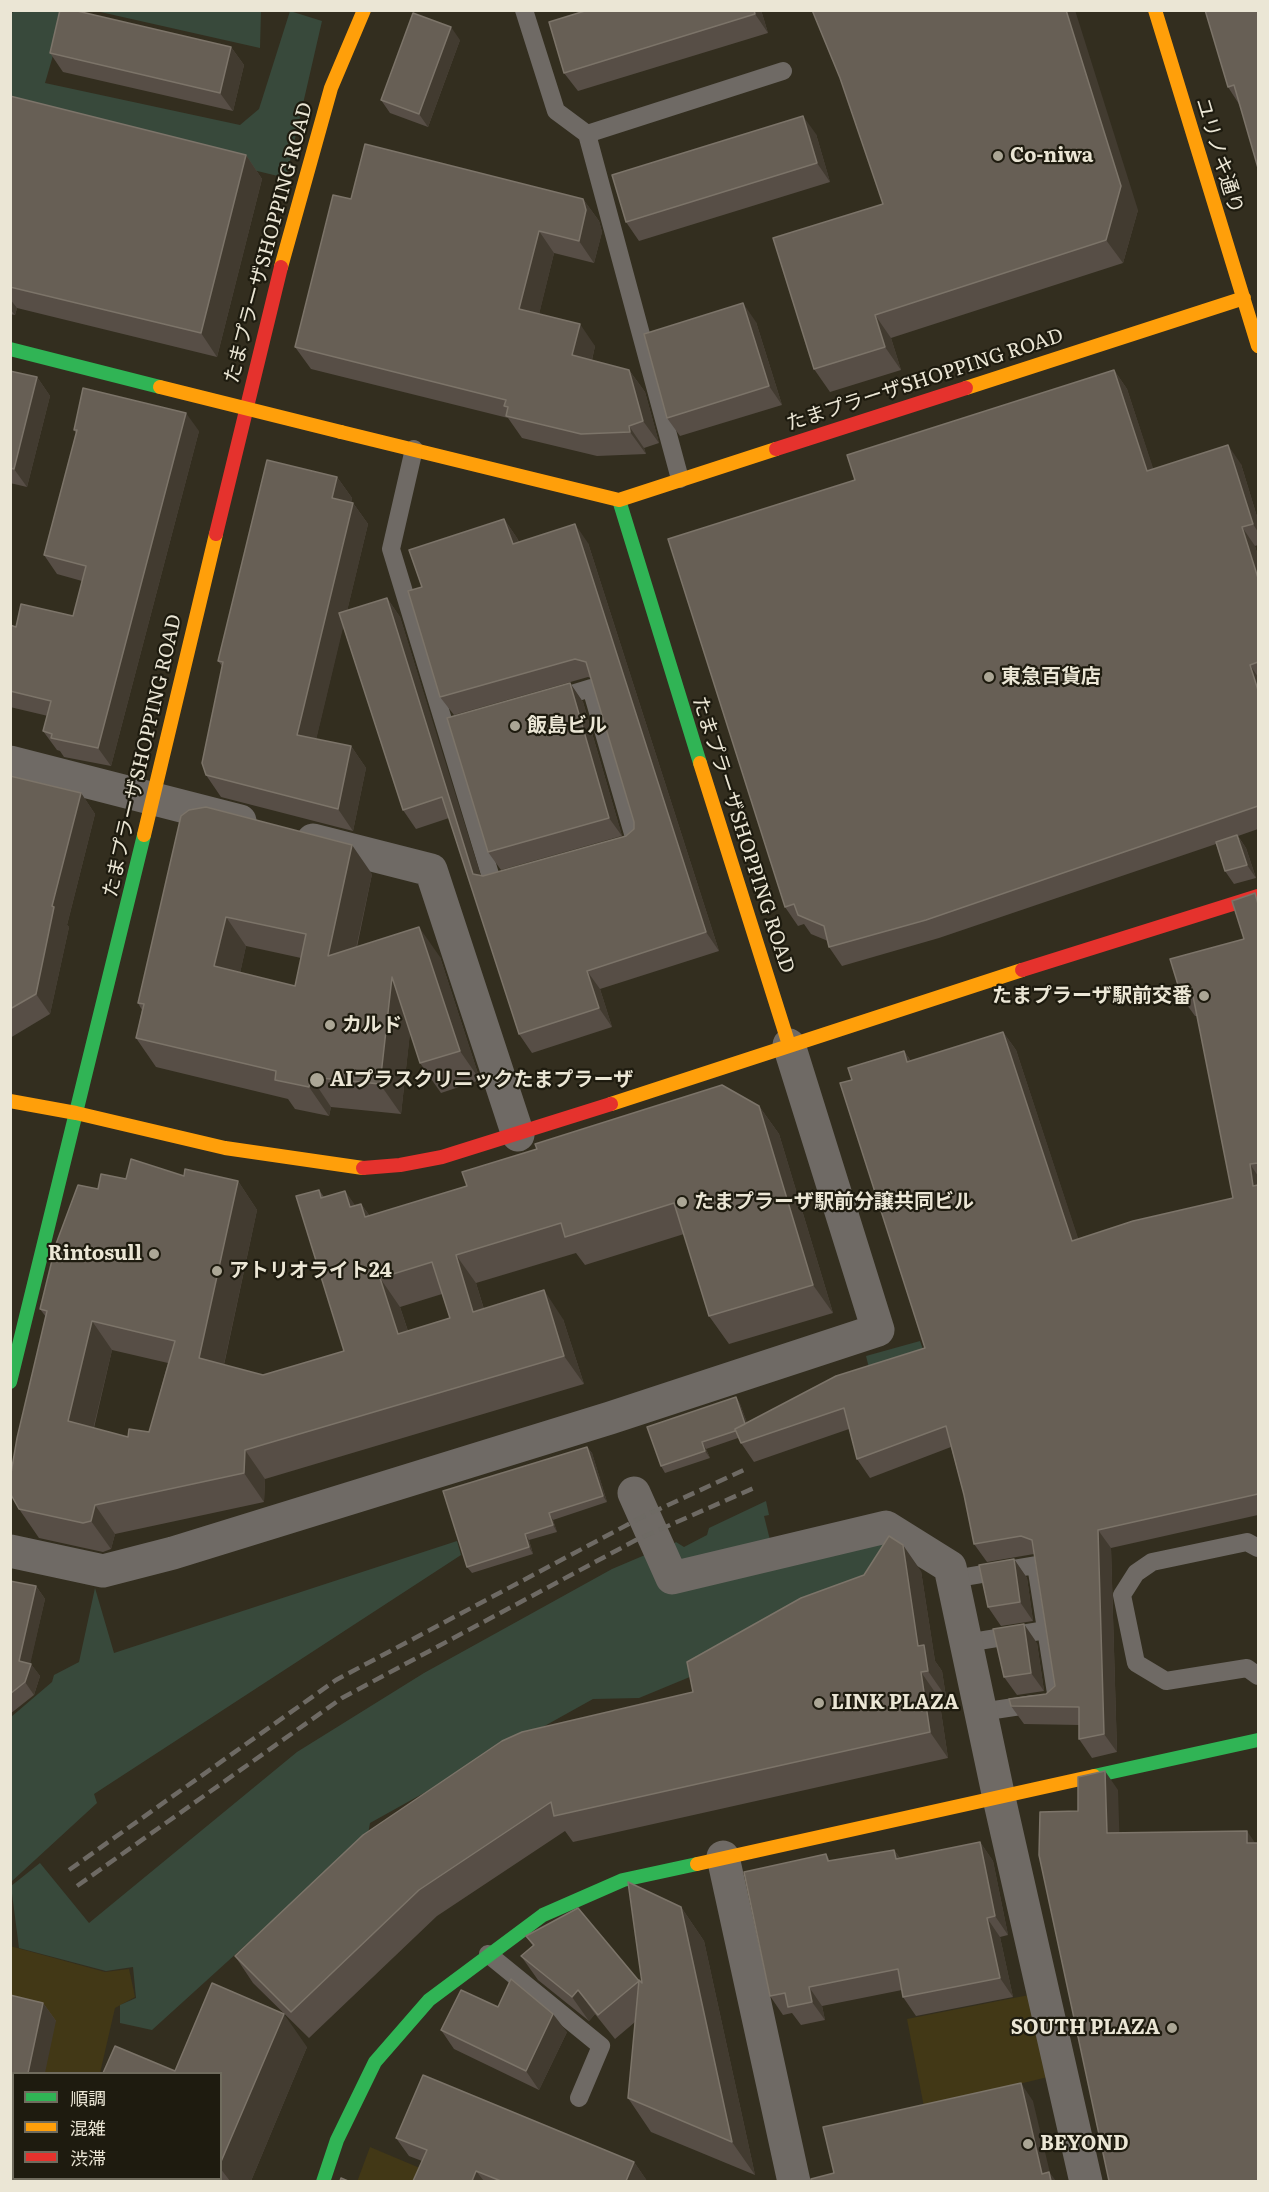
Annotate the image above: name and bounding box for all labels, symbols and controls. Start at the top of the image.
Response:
street label: ユリノキ通り [1190,95,1248,217]
street label: たまプラーザSHOPPING ROAD [220,100,318,386]
place label: Co-niwa [1010,144,1093,168]
marker: Co-niwa [991,149,1005,163]
street label: たまプラーザSHOPPING ROAD [784,324,1066,436]
street label: たまプラーザSHOPPING ROAD [99,612,187,900]
place label: 東急百貨店 [1001,665,1101,689]
marker: 東急百貨店 [982,670,996,684]
street label: たまプラーザSHOPPING ROAD [687,694,799,976]
place label: 飯島ビル [527,714,607,738]
marker: 飯島ビル [508,719,522,733]
place label: たまプラーザ駅前交番 [992,984,1192,1008]
marker: たまプラーザ駅前交番 [1197,989,1211,1003]
place label: カルド [342,1013,402,1037]
marker: カルド [323,1018,337,1032]
place label: AIプラスクリニックたまプラーザ [330,1068,633,1092]
marker: AIプラスクリニックたまプラーザ [308,1071,326,1089]
place label: たまプラーザ駅前分譲共同ビル [694,1190,974,1214]
marker: たまプラーザ駅前分譲共同ビル [675,1195,689,1209]
place label: Rintosull [48,1242,142,1266]
marker: Rintosull [147,1247,161,1261]
place label: アトリオライト24 [229,1259,392,1283]
marker: アトリオライト24 [210,1264,224,1278]
place label: LINK PLAZA [831,1691,959,1715]
marker: LINK PLAZA [812,1696,826,1710]
place label: SOUTH PLAZA [1011,2016,1160,2040]
marker: SOUTH PLAZA [1165,2021,1179,2035]
legend [12,2072,222,2180]
text: 順調 [70,2084,106,2111]
text: 混雑 [70,2114,106,2141]
place label: BEYOND [1040,2132,1129,2156]
marker: BEYOND [1021,2137,1035,2151]
text: 渋滞 [70,2144,106,2171]

